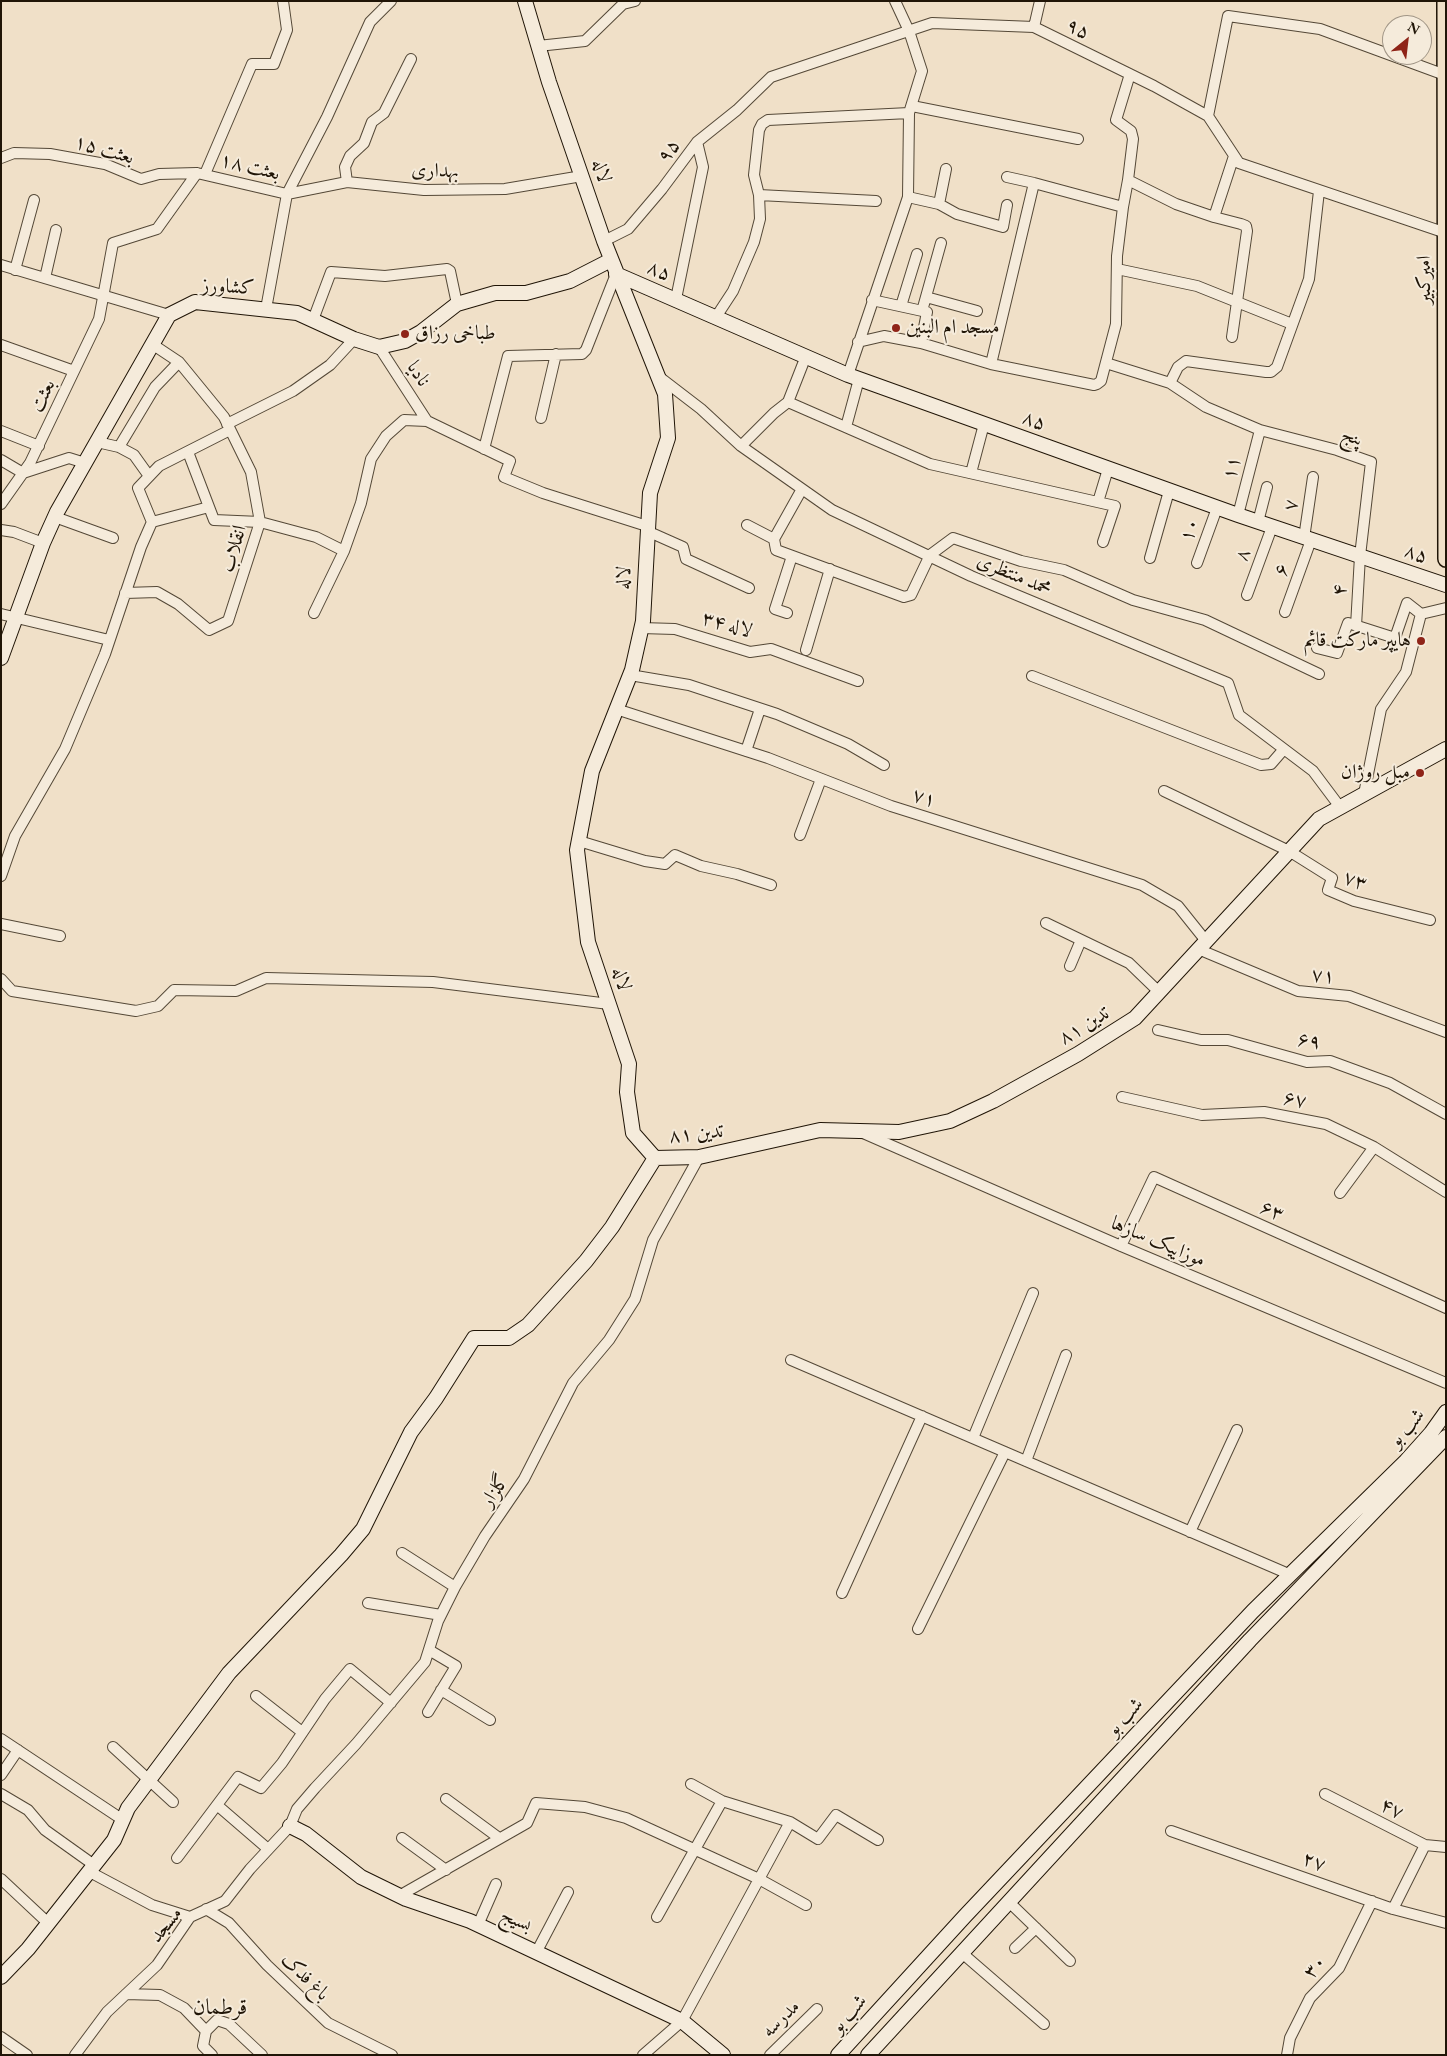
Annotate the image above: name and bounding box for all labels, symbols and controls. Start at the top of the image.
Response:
street label: ۹۵ [1062,13,1094,45]
north arrow [1382,15,1432,65]
text: N [1404,17,1423,38]
street label: بعثت ۱۵ [71,130,137,170]
street label: ۹۵ [652,134,686,168]
street label: بعثت ۱۸ [217,148,283,186]
street label: لاله [586,156,616,186]
street label: بهداری [411,158,459,184]
street label: ۸۵ [644,255,674,287]
street label: امیرکبیر [1413,255,1437,305]
street label: کشاورز [201,274,255,300]
place label: مسجد ام البنین [906,316,999,340]
place label: طباخی رزاق [415,322,496,346]
marker: مسجد ام البنین [890,322,902,334]
marker: طباخی رزاق [399,328,411,340]
street label: نادیا [401,357,435,391]
street label: بعثت [25,376,61,416]
street label: ۸۵ [1019,406,1049,436]
street label: پنج [1338,422,1366,452]
street label: ۱۱ [1217,454,1247,482]
street label: ۷ [1278,497,1304,513]
street label: ۱۰ [1175,515,1205,545]
street label: انقلاب [216,523,252,575]
street label: ۸۵ [1401,539,1431,569]
street label: ۸ [1230,545,1256,565]
street label: محمد منتظری [973,549,1055,601]
street label: ۶ [1269,560,1295,580]
street label: لاله [612,566,636,590]
street label: ۴ [1328,584,1352,596]
street label: لاله ۳۴ [699,606,755,644]
place label: هایپر مارکت قائم [1304,629,1411,653]
marker: هایپر مارکت قائم [1415,635,1427,647]
place label: مبل روژان [1341,761,1410,785]
marker: مبل روژان [1414,767,1426,779]
street label: ۷۱ [909,783,939,813]
street label: ۷۳ [1340,866,1370,896]
street label: ۷۱ [1310,963,1336,989]
street label: لاله [606,964,636,994]
street label: تدین ۸۱ [1054,1002,1114,1050]
street label: ۶۹ [1296,1027,1322,1055]
street label: ۶۷ [1281,1086,1309,1114]
street label: تدین ۸۱ [668,1119,724,1149]
street label: ۶۳ [1256,1195,1288,1227]
street label: موزاییک سازها [1107,1211,1209,1273]
street label: شب بو [1384,1404,1430,1452]
street label: گلزار [475,1470,515,1512]
street label: شب بو [1101,1693,1149,1741]
street label: ۴۷ [1376,1793,1408,1825]
street label: ۲۷ [1299,1847,1329,1877]
street label: مسجد [144,1902,188,1948]
street label: بسیج [497,1903,535,1937]
street label: باغ فدک [276,1948,334,2006]
street label: ۳۰ [1298,1950,1332,1984]
street label: شب بو [825,1990,873,2038]
district label: قرطمان [193,1995,247,2021]
street label: مدرسه [757,1995,805,2043]

